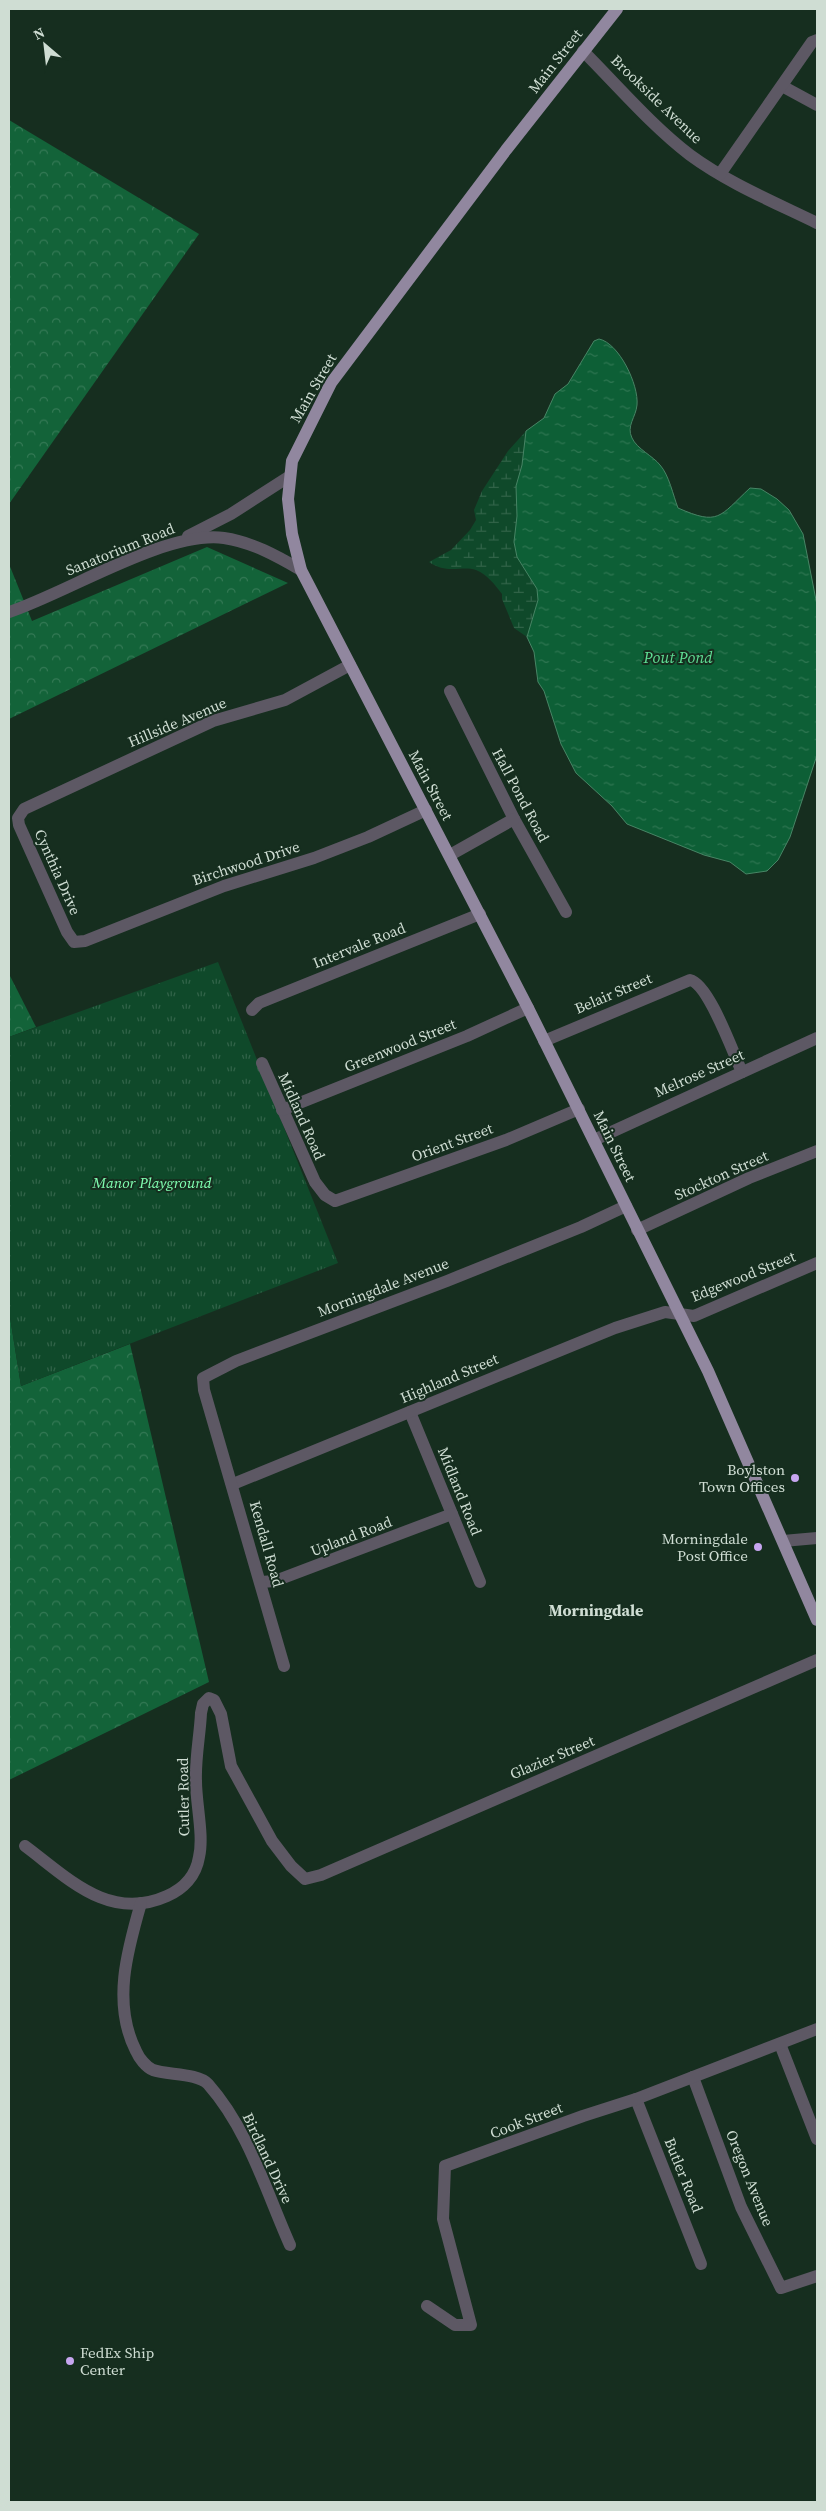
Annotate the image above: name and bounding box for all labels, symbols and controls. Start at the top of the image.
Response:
north arrow [20,20,70,70]
text: N [30,22,48,45]
street label: Main Street [523,24,587,98]
street label: Brookside Avenue [607,50,708,148]
street label: Main Street [285,349,341,426]
street label: Sanatorium Road [62,517,178,580]
water label: Pout Pond [642,646,713,668]
street label: Hillside Avenue [125,692,230,752]
street label: Hall Pond Road [487,744,555,846]
street label: Main Street [404,746,458,824]
street label: Cynthia Drive [30,826,86,919]
street label: Birchwood Drive [190,836,303,890]
street label: Intervale Road [310,917,409,973]
street label: Belair Street [571,967,655,1019]
street label: Greenwood Street [341,1013,459,1077]
street label: Melrose Street [651,1044,747,1102]
street label: Midland Road [273,1069,331,1163]
street label: Main Street [589,1107,641,1185]
street label: Orient Street [408,1118,496,1166]
street label: Stockton Street [671,1145,771,1205]
park label: Manor Playground [91,1172,212,1193]
street label: Edgewood Street [688,1245,798,1307]
street label: Morningdale Avenue [314,1252,452,1322]
street label: Highland Street [397,1348,501,1408]
street label: Midland Road [433,1444,487,1539]
place label: Boylston Town Offices [699,1459,785,1497]
marker: Boylston Town Offices [789,1472,801,1484]
street label: Kendall Road [245,1498,289,1590]
street label: Upland Road [307,1511,395,1561]
place label: Morningdale Post Office [662,1528,748,1566]
marker: Morningdale Post Office [752,1541,764,1553]
district label: Morningdale [549,1599,643,1621]
street label: Glazier Street [507,1730,598,1784]
street label: Cutler Road [172,1757,194,1837]
street label: Cook Street [487,2096,565,2143]
street label: Birdland Drive [238,2109,298,2207]
street label: Oregon Avenue [721,2127,779,2230]
street label: Butler Road [660,2135,709,2216]
place label: FedEx Ship Center [80,2342,155,2380]
marker: FedEx Ship Center [64,2355,76,2367]

